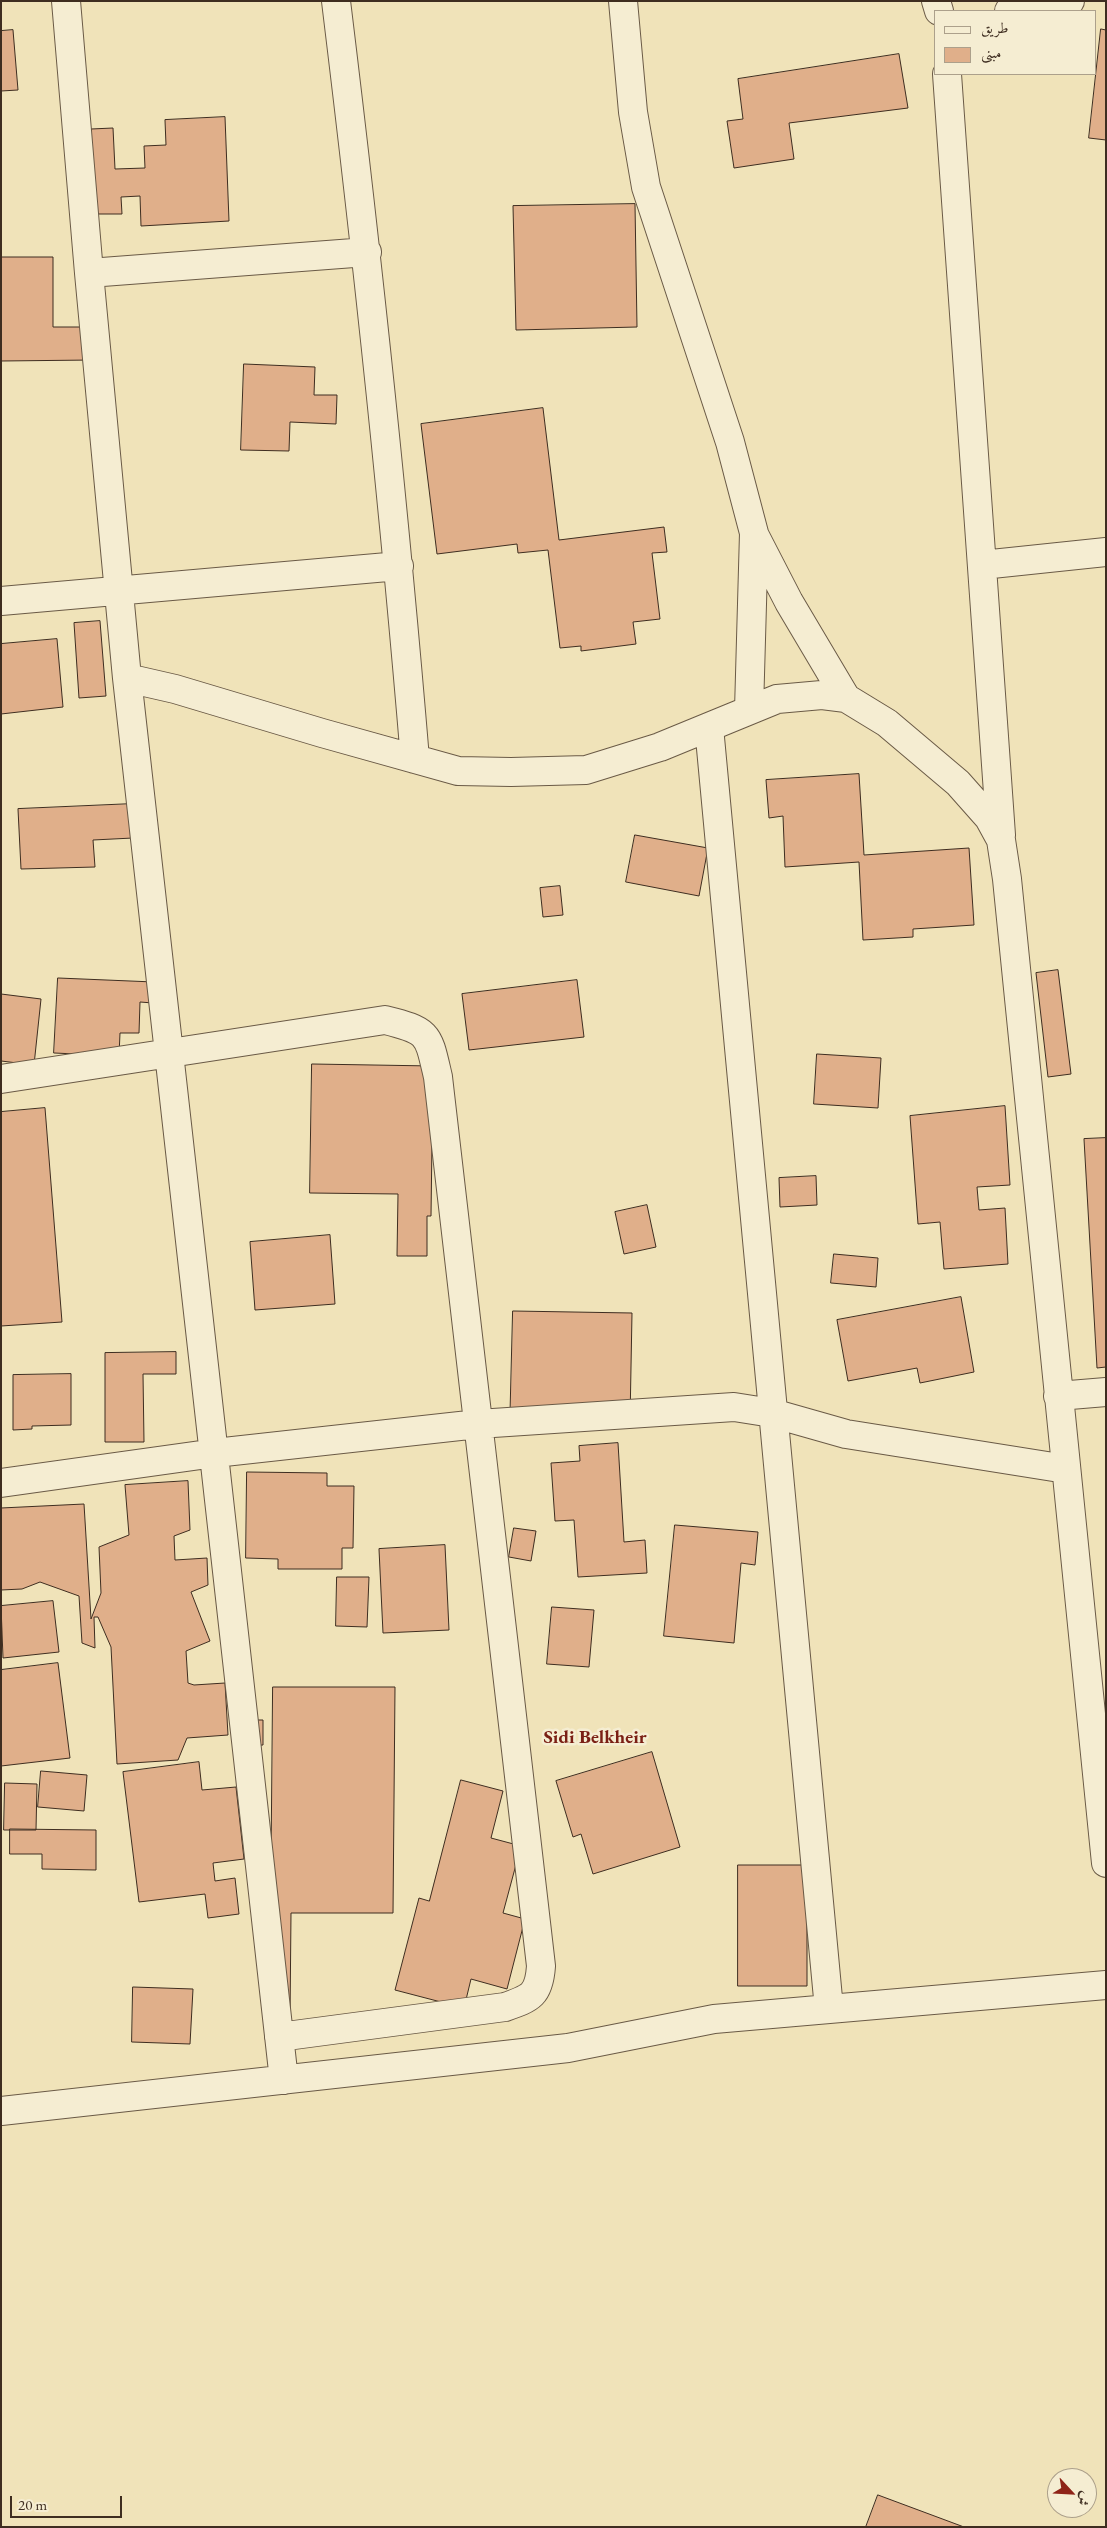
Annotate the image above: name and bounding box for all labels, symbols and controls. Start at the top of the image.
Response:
legend [934,10,1097,75]
text: طريق [981,18,1008,37]
text: مبنى [981,43,1001,62]
district label: Sidi Belkheir [543,1727,647,1749]
north arrow [1047,2468,1097,2518]
scale bar [12,2486,125,2518]
text: ش [1074,2489,1096,2509]
text: 20 m [18,2495,47,2514]

